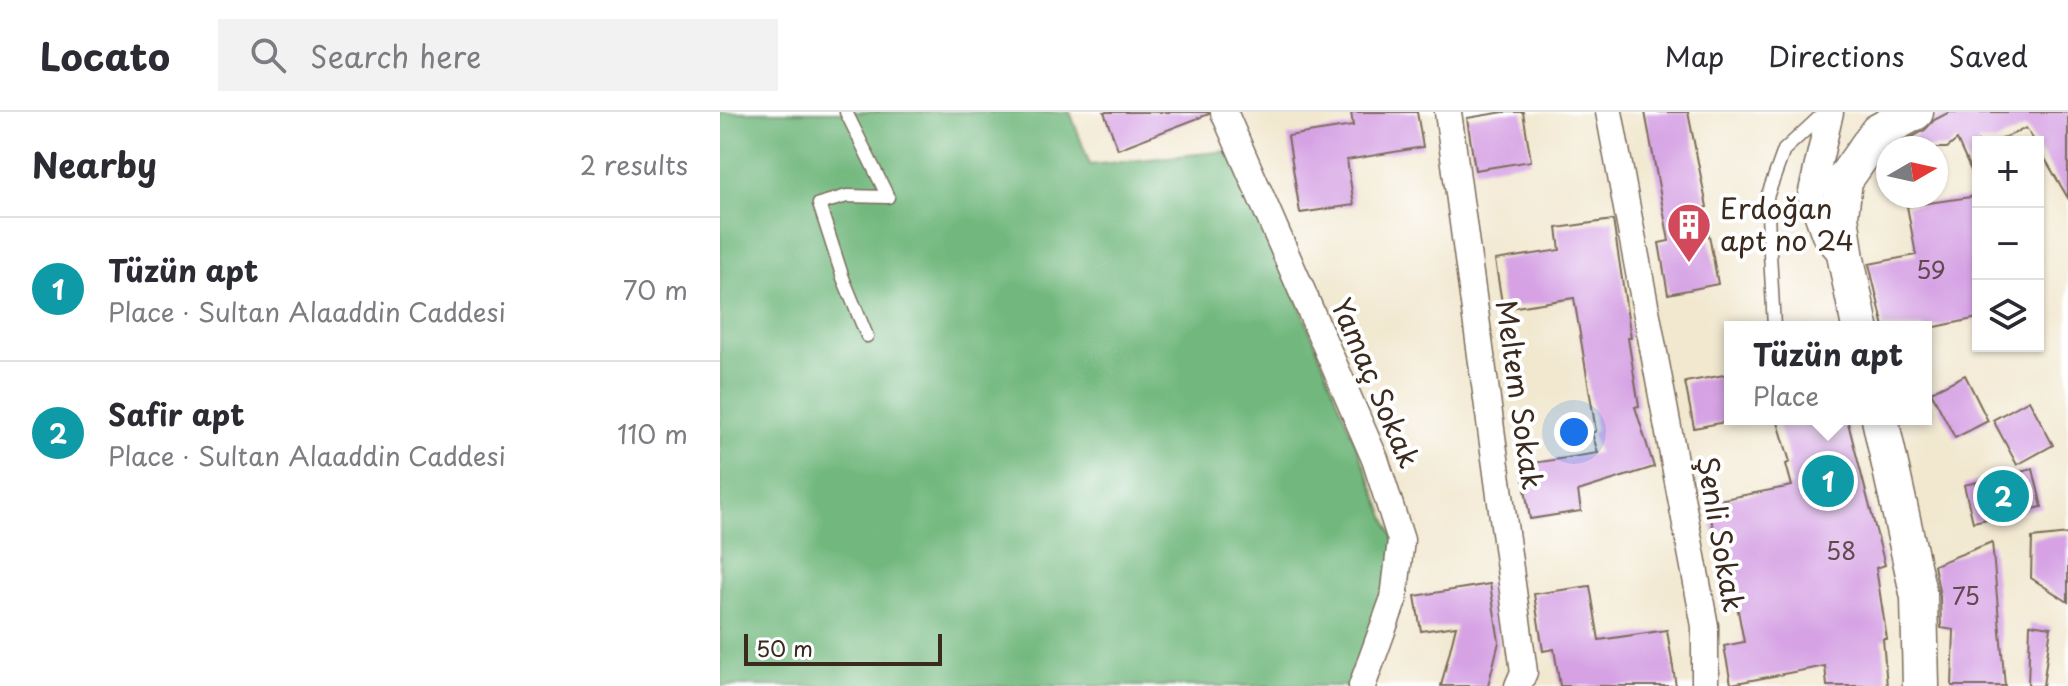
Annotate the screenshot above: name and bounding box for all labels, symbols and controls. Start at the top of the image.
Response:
search box [218,19,778,91]
text: Locato [40,27,170,84]
icon: search [246,33,290,77]
text: Search here [310,33,482,78]
text: Map [1665,34,1724,77]
text: Directions [1768,34,1905,77]
text: Saved [1949,34,2028,77]
north arrow [1876,136,1948,208]
map controls [1972,136,2044,352]
button: + [1972,136,2044,208]
text: Nearby [32,138,157,190]
text: 2 results [580,145,688,184]
place label: Erdoğan apt no 24 [1720,186,1854,261]
building icon: Erdoğan apt no 24 [1665,201,1713,264]
button: − [1972,208,2044,280]
text: Tüzün apt [108,247,258,292]
house number: 59 [1916,251,1946,287]
text: 1 [52,270,64,309]
text: 70 m [623,270,688,309]
button: layers [1972,280,2044,352]
street label: Yamaç Sokak [1321,291,1432,474]
text: Place · Sultan Alaaddin Caddesi [108,292,506,331]
street label: Meltem Sokak [1486,297,1555,492]
popup [1724,321,1932,425]
text: Tüzün apt [1753,331,1903,376]
text: Place [1753,376,1819,415]
text: Safir apt [108,391,245,436]
your location [1554,412,1594,452]
text: 2 [49,414,67,453]
text: 110 m [617,414,688,453]
text: Place · Sultan Alaaddin Caddesi [108,436,506,475]
pin: 1 [1802,451,1854,511]
street label: Şenli Sokak [1687,452,1756,615]
pin: 2 [1977,466,2029,526]
house number: 58 [1826,532,1856,568]
house number: 75 [1952,577,1980,613]
scale bar [744,630,942,666]
text: 50 m [756,631,813,664]

